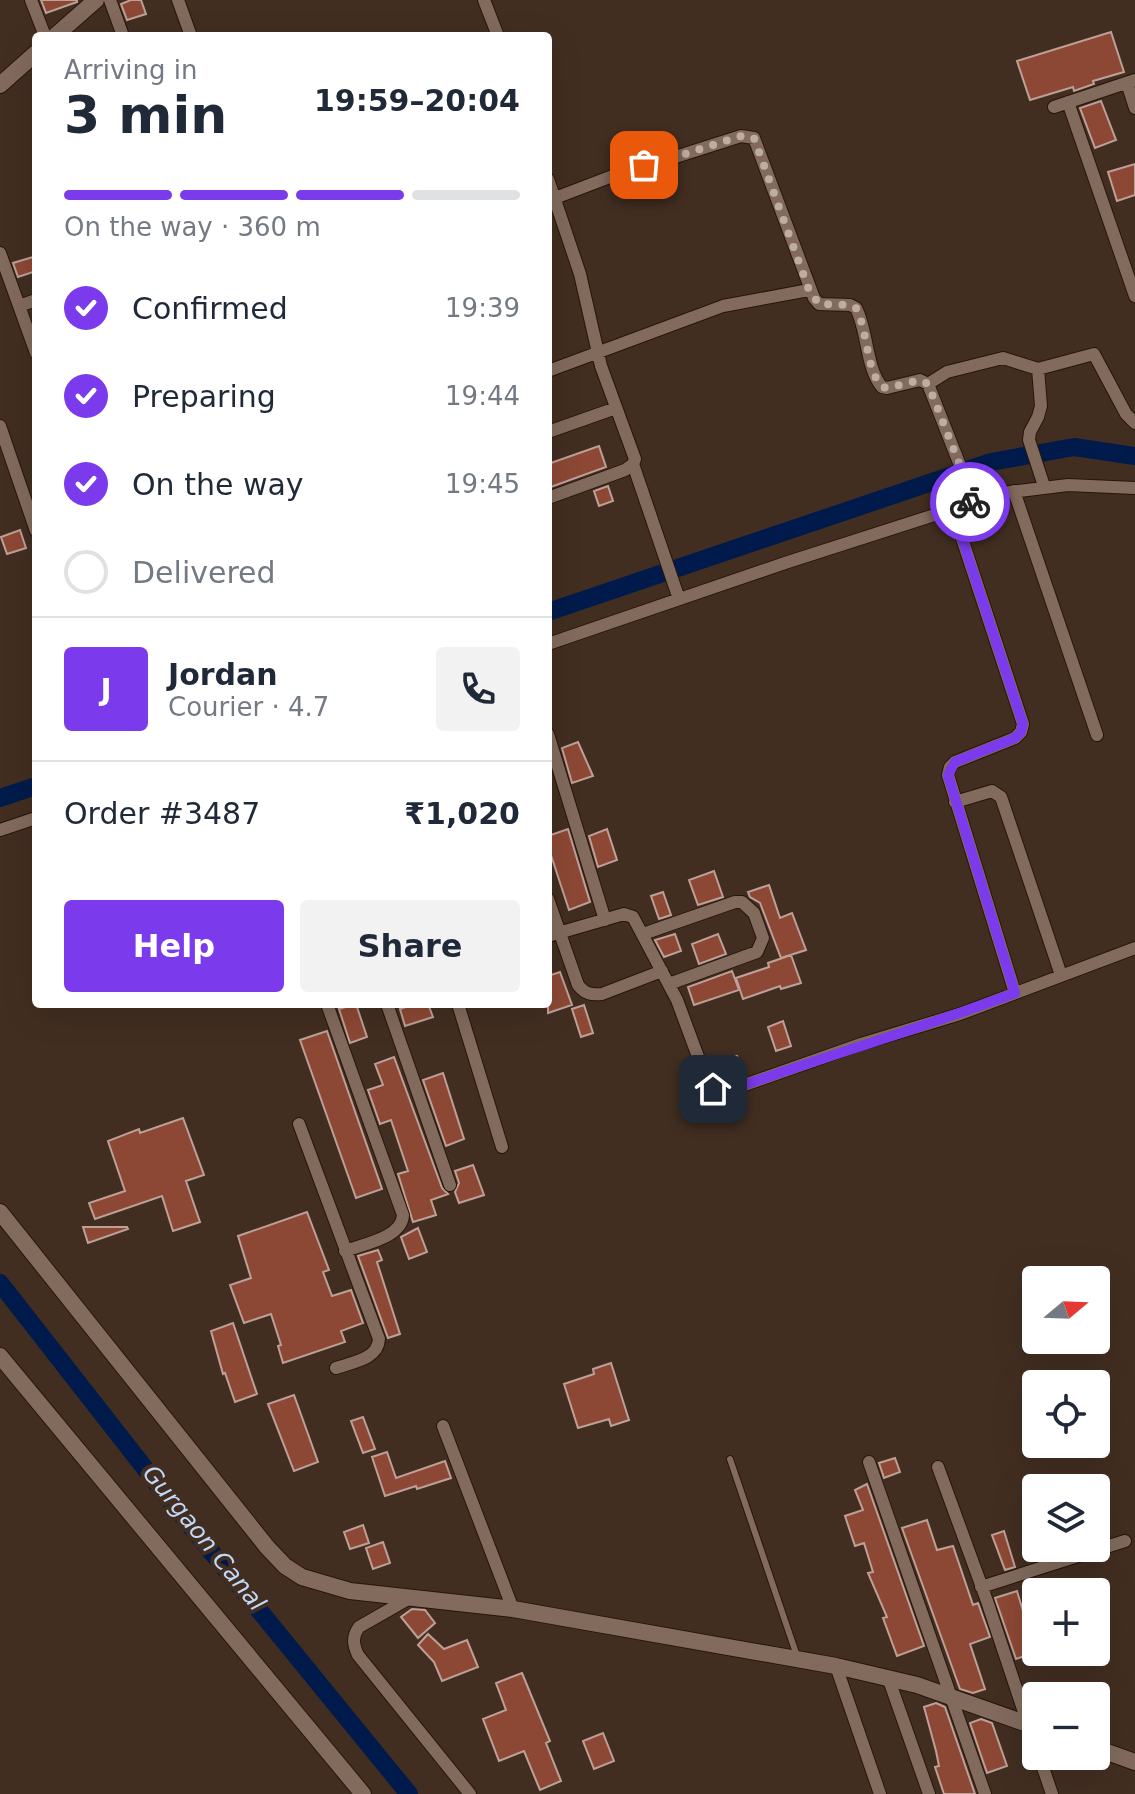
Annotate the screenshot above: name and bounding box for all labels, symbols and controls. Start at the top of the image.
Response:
text: Arriving in [64,55,198,85]
text: 19:59–20:04 [314,83,520,118]
text: 3 min [64,85,227,145]
pin [610,131,678,199]
icon: bag [622,143,666,187]
text: On the way · 360 m [64,212,321,242]
icon: check [64,286,108,330]
text: Confirmed [132,291,288,326]
text: 19:39 [445,293,520,323]
icon: check [64,374,108,418]
text: Preparing [132,379,276,414]
text: 19:44 [445,381,520,411]
icon: check [64,462,108,506]
courier [930,462,1010,542]
text: On the way [132,467,304,502]
text: 19:45 [445,469,520,499]
icon: bike [948,480,992,524]
text: Delivered [132,555,276,590]
button: phone [436,647,520,731]
text: Jordan [168,657,278,692]
text: J [100,672,112,707]
text: Courier · 4.7 [168,692,329,722]
text: Order #3487 [64,796,260,831]
text: ₹1,020 [404,796,520,831]
button: Help [64,900,284,992]
button: Share [300,900,520,992]
pin [679,1055,747,1123]
icon: home [691,1067,735,1111]
north arrow [1022,1266,1110,1354]
map controls [1022,1266,1110,1770]
button: locate [1022,1370,1110,1458]
water label: Gurgaon Canal [137,1460,271,1617]
button: layers [1022,1474,1110,1562]
button: + [1022,1578,1110,1666]
button: − [1022,1682,1110,1770]

